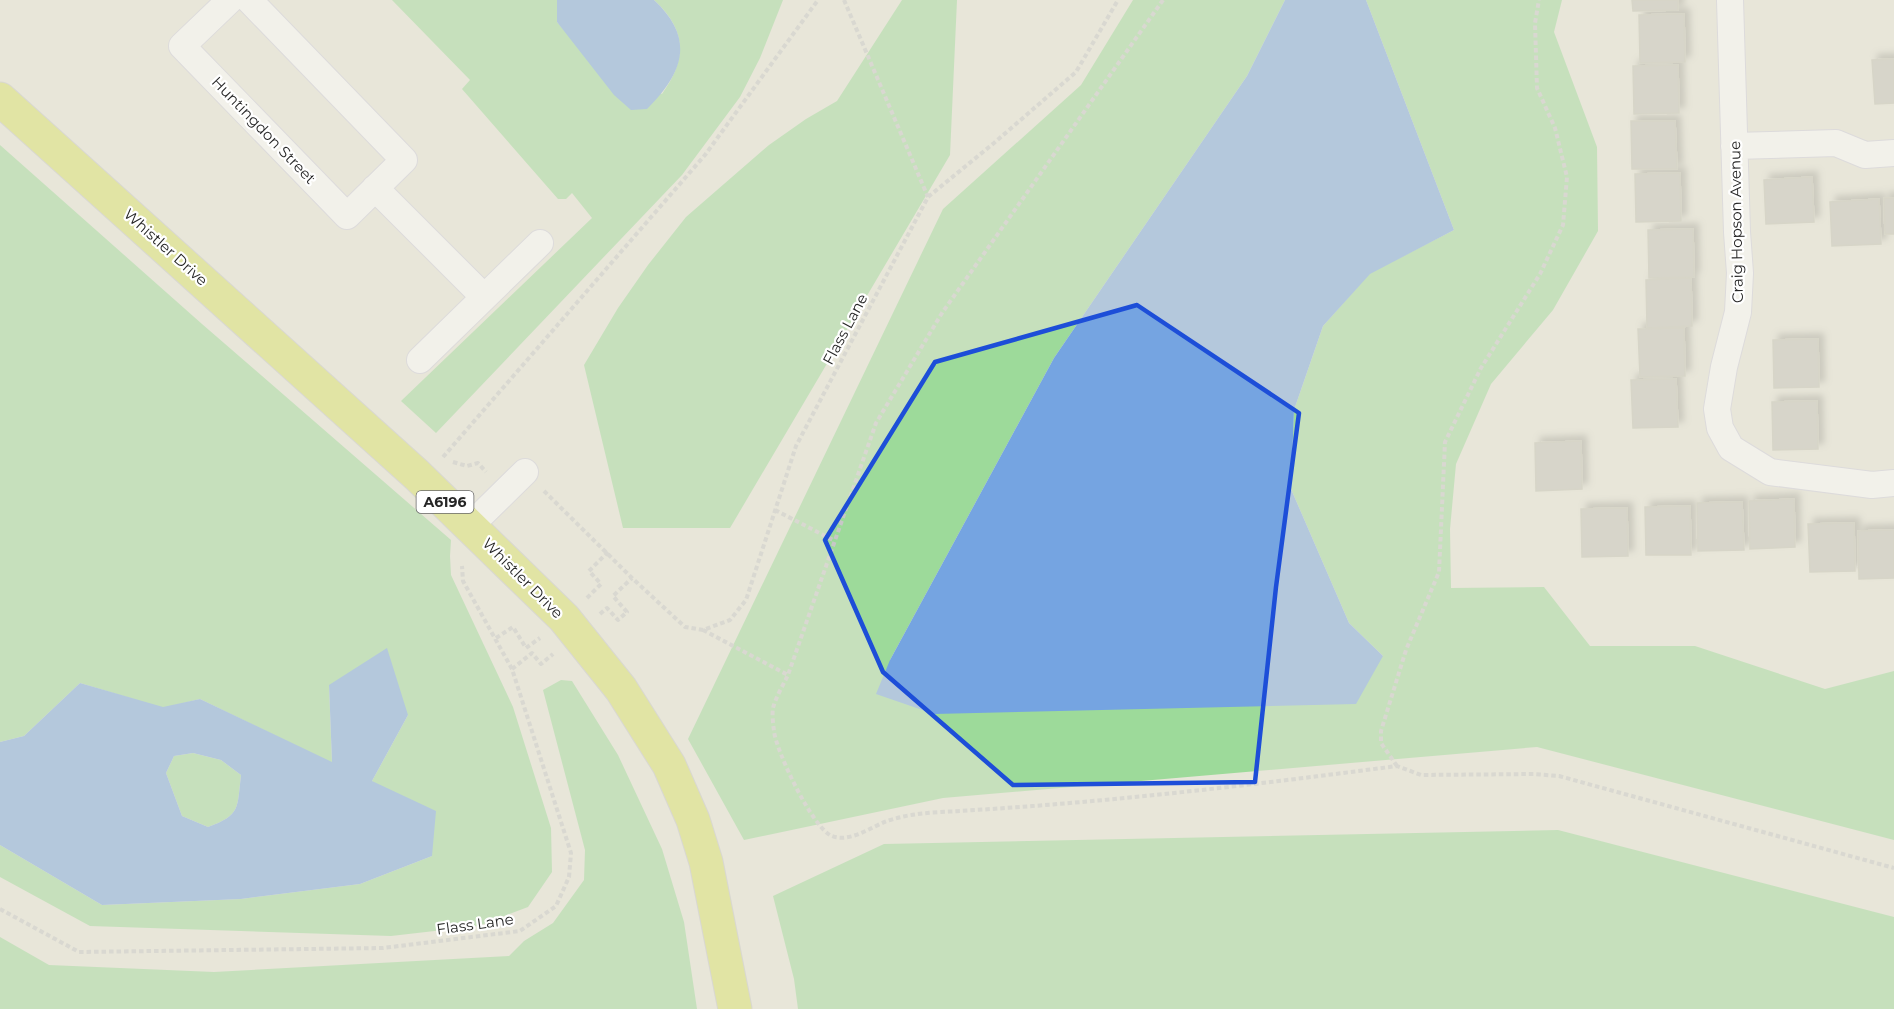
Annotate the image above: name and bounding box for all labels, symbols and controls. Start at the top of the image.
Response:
street label: Huntingdon Street [208,72,320,188]
street label: Craig Hopson Avenue [1725,141,1747,303]
street label: Whistler Drive [120,204,212,290]
street label: Flass Lane [818,290,872,368]
road number: A6196 [416,491,474,513]
street label: Whistler Drive [479,534,567,622]
street label: Flass Lane [435,909,515,939]

